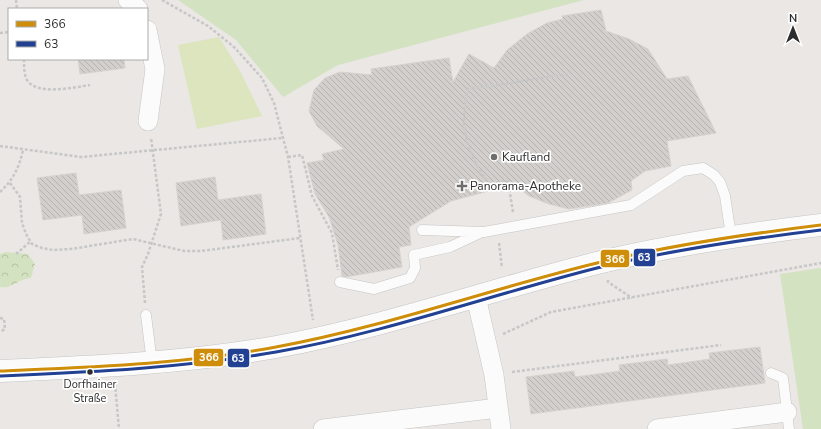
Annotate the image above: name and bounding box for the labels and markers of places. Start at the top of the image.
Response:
place label: Kaufland [502,149,550,165]
marker: Kaufland [489,152,499,162]
place label: Panorama-Apotheke [470,178,581,194]
marker: Panorama-Apotheke [457,181,467,191]
marker: Dorfhainer Straße [85,367,95,377]
place label: Dorfhainer Straße [64,377,116,406]

